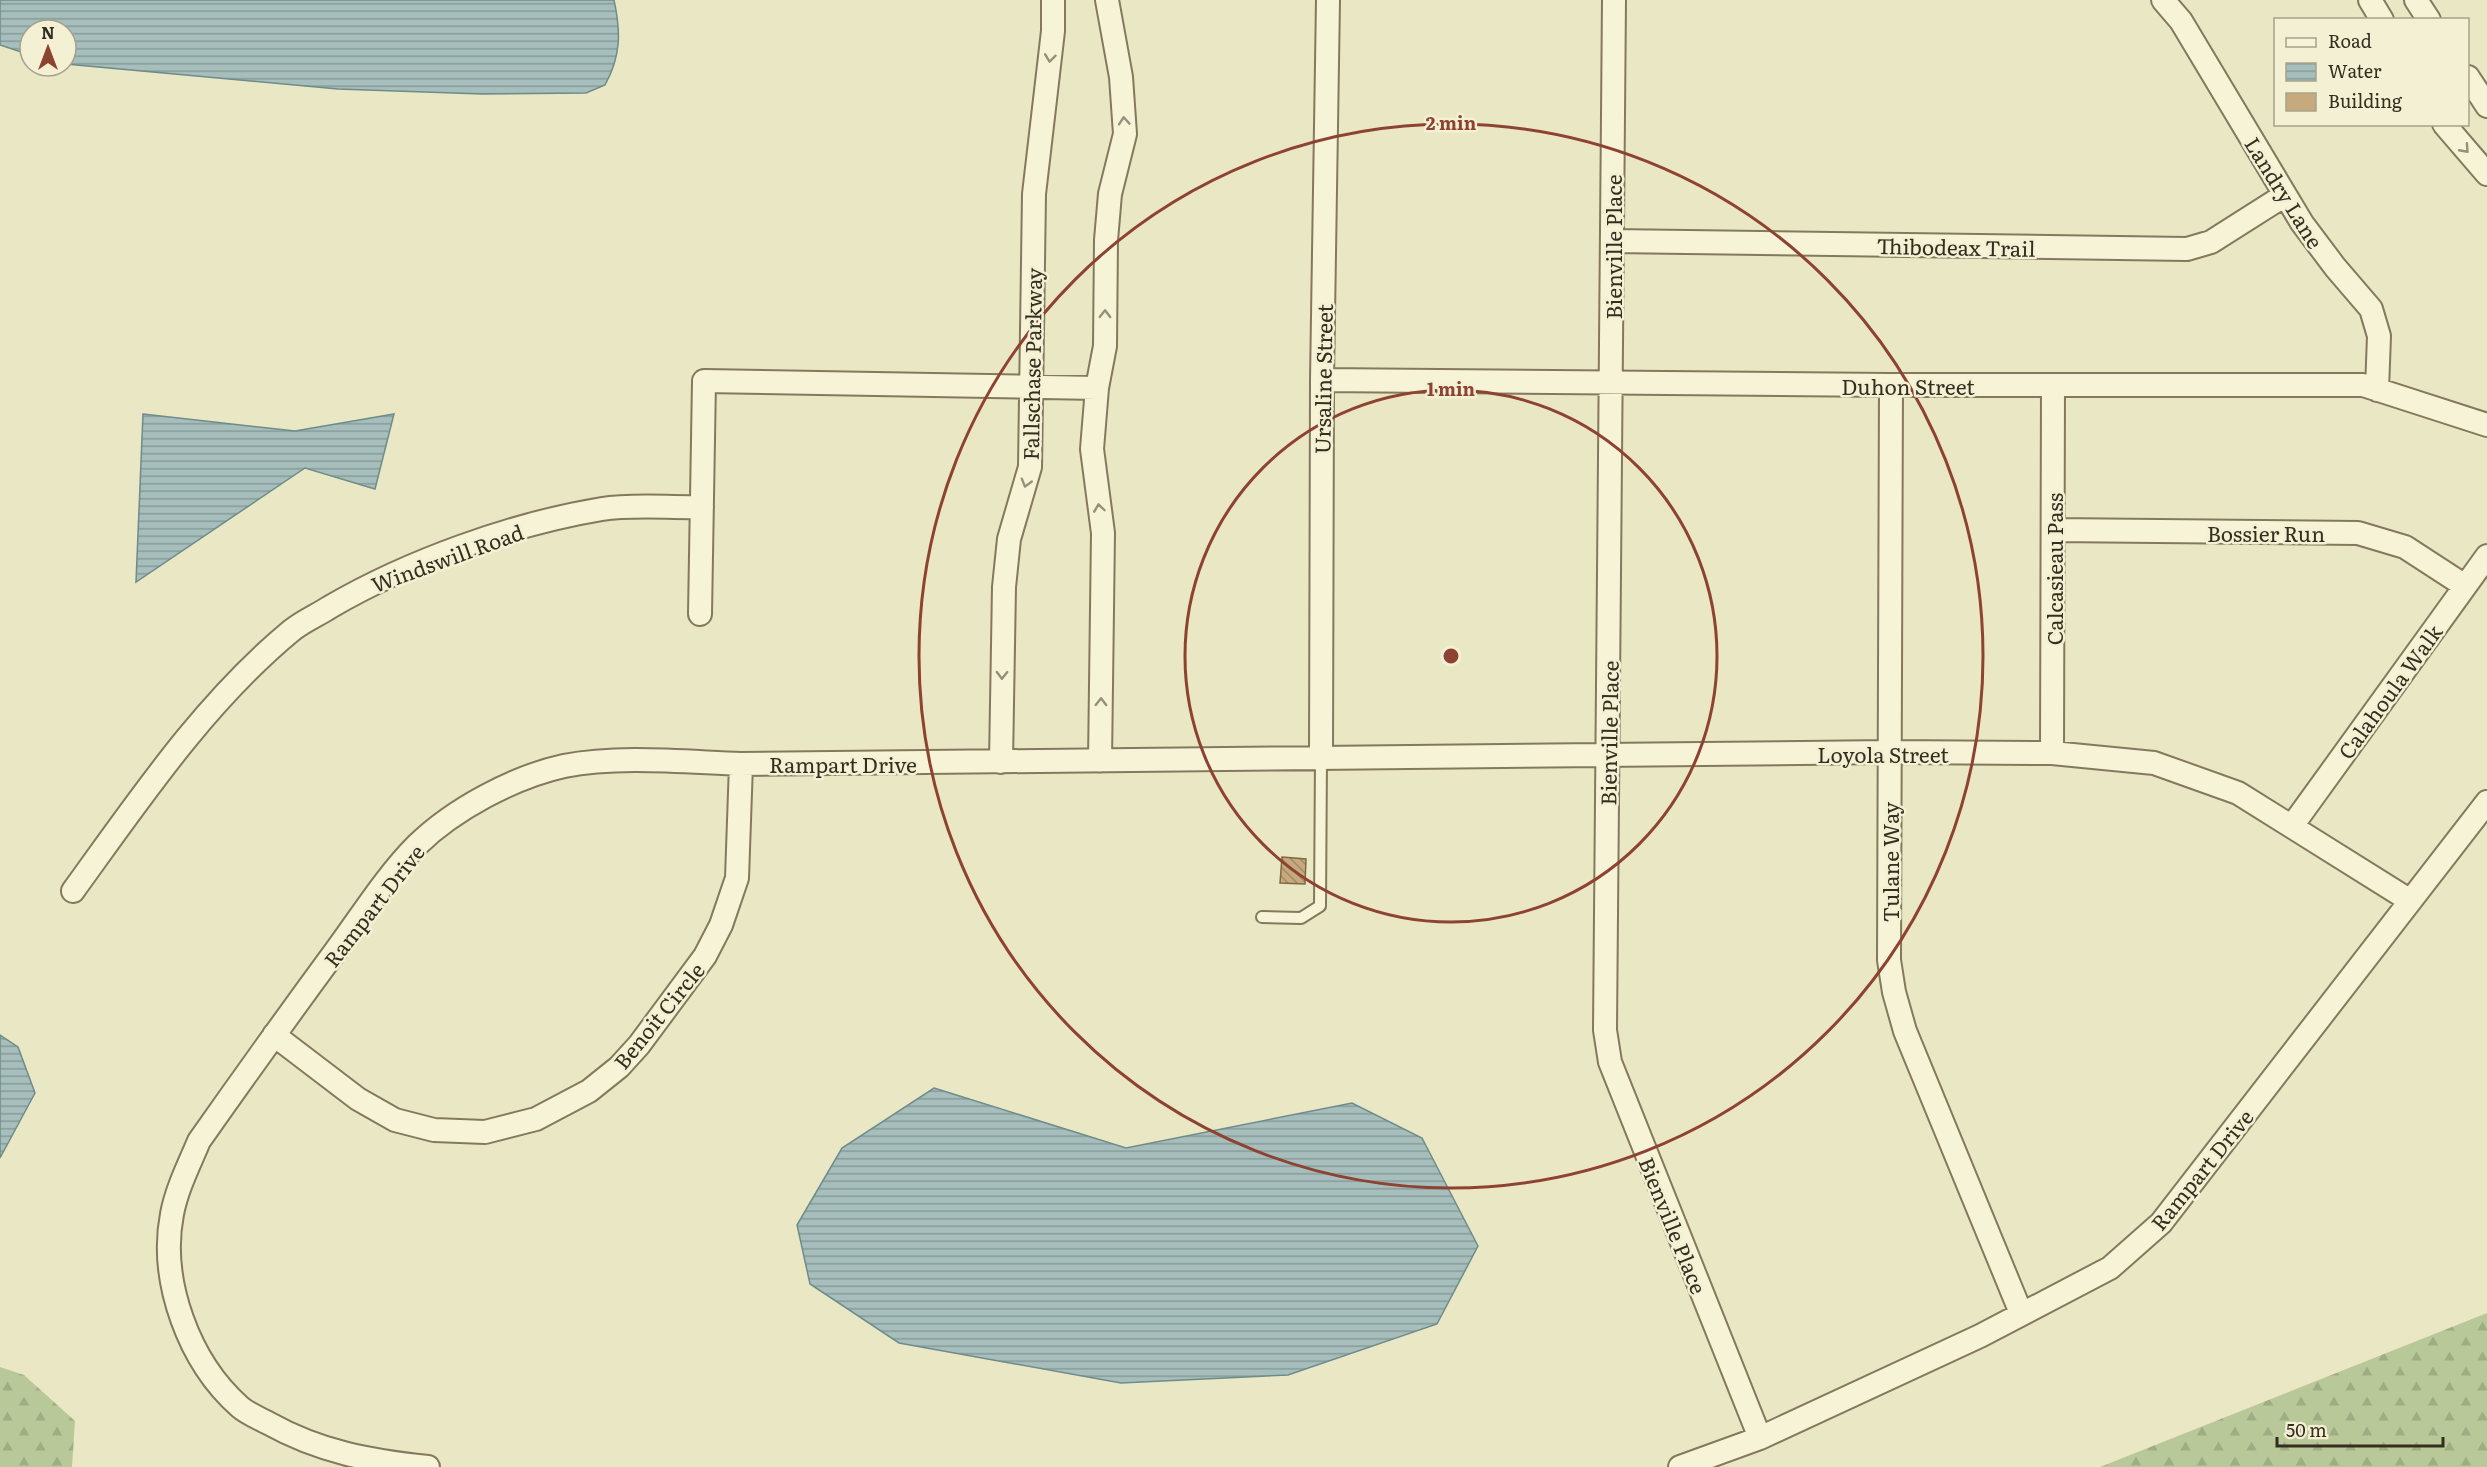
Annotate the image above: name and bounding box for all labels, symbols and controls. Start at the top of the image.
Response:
north arrow [18,18,78,78]
legend [2274,18,2469,126]
text: N [41,20,55,44]
text: Road [2328,27,2372,54]
one-way arrow [1044,54,1057,63]
text: Water [2328,57,2382,84]
text: Building [2328,87,2403,114]
text: 2 min [1426,109,1477,136]
one-way arrow [1118,116,1131,125]
street label: Landry Lane [2238,130,2332,254]
one-way arrow [2458,143,2469,153]
street label: Bienville Place [1597,174,1628,320]
street label: Thibodeax Trail [1876,229,2036,263]
street label: Fallschase Parkway [1014,266,1048,461]
street label: Ursaline Street [1305,303,1339,454]
one-way arrow [1099,309,1111,318]
street label: Duhon Street [1841,370,1975,401]
text: 1 min [1427,375,1476,402]
one-way arrow [1021,477,1033,488]
street label: Calcasieau Pass [2038,493,2069,645]
one-way arrow [1093,503,1106,512]
street label: Windswill Road [367,515,528,599]
street label: Bossier Run [2207,517,2325,548]
street label: Calahoula Walk [2330,617,2449,765]
centre of rings [1441,646,1461,666]
street label: Bienville Place [1591,660,1625,806]
one-way arrow [996,671,1009,680]
one-way arrow [1095,698,1107,707]
street label: Loyola Street [1817,738,1949,769]
street label: Rampart Drive [769,748,917,779]
street label: Tulane Way [1874,801,1905,922]
street label: Rampart Drive [315,837,431,973]
street label: Benoit Circle [605,955,711,1075]
street label: Rampart Drive [2142,1102,2260,1236]
street label: Bienville Place [1632,1152,1716,1298]
scale bar [2277,1410,2444,1448]
text: 50 m [2286,1416,2327,1443]

